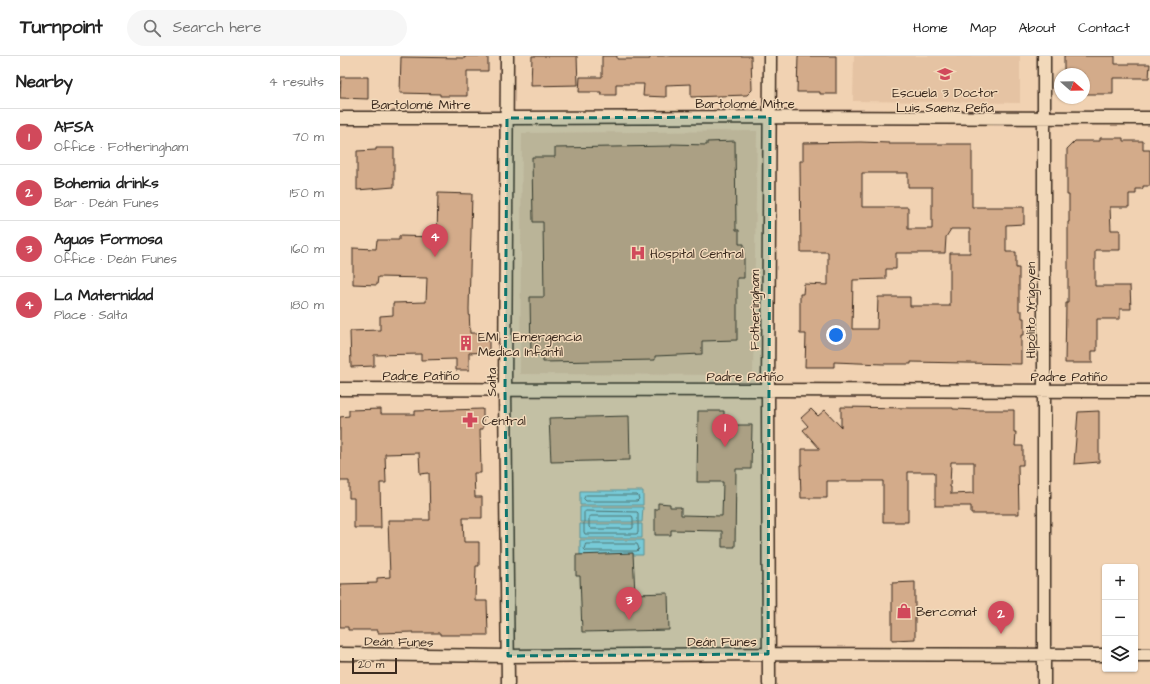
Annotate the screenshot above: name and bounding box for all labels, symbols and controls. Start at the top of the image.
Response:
search box [127,10,407,46]
text: Turnpoint [20,14,103,41]
icon: search [141,17,163,39]
text: Search here [173,17,261,38]
text: Home [913,18,948,38]
text: Map [970,18,996,38]
text: About [1018,18,1056,38]
text: Contact [1078,18,1130,38]
school or university icon: Escuela 3 Doctor Luis Saenz Peña [936,65,954,83]
north arrow [1054,68,1090,104]
text: Nearby [16,70,73,94]
text: 4 results [269,73,324,91]
place label: Escuela 3 Doctor Luis Saenz Peña [892,84,998,117]
street label: Bartolomé Mitre [695,95,795,113]
street label: Bartolomé Mitre [371,96,471,114]
text: AFSA [54,117,93,138]
text: 1 [28,128,30,146]
text: 70 m [292,128,324,146]
text: Office · Fotheringham [54,138,188,156]
text: Bohemia drinks [54,173,159,194]
text: 2 [25,184,33,202]
text: 150 m [290,184,324,202]
text: Bar · Deán Funes [54,194,159,212]
pin: 4 [422,224,448,257]
text: Aguas Formosa [54,229,163,250]
text: 3 [26,240,32,258]
text: 160 m [291,240,324,258]
hospital icon: Hospital Central [629,244,647,262]
place label: Hospital Central [650,245,744,263]
text: Office · Deán Funes [54,250,177,268]
street label: Hipólito Yrigoyen [1022,261,1041,358]
street label: Fotheringham [746,269,765,350]
text: La Maternidad [54,285,153,306]
text: 4 [25,296,33,314]
text: 180 m [290,296,324,314]
text: Place · Salta [54,306,127,324]
your location [826,325,846,345]
place label: EMI - Emergencia Medica Infantil [478,328,582,361]
building icon: EMI - Emergencia Medica Infantil [457,334,475,352]
street label: Padre Patiño [383,367,460,385]
street label: Salta [483,367,501,396]
street label: Padre Patiño [707,368,784,386]
street label: Padre Patiño [1031,368,1108,386]
pharmacy icon: Central [461,411,479,429]
place label: Central [482,412,526,430]
pin: 1 [712,414,738,447]
map controls [1102,564,1138,672]
button: + [1102,564,1138,600]
pin: 3 [616,587,642,620]
button: − [1102,600,1138,636]
pin: 2 [988,601,1014,634]
shop icon: Bercomat [895,602,913,620]
place label: Bercomat [916,603,978,621]
street label: Deán Funes [364,632,434,652]
street label: Deán Funes [687,633,757,651]
button: layers [1102,636,1138,672]
scale bar [352,656,397,675]
text: 20 m [358,657,384,672]

